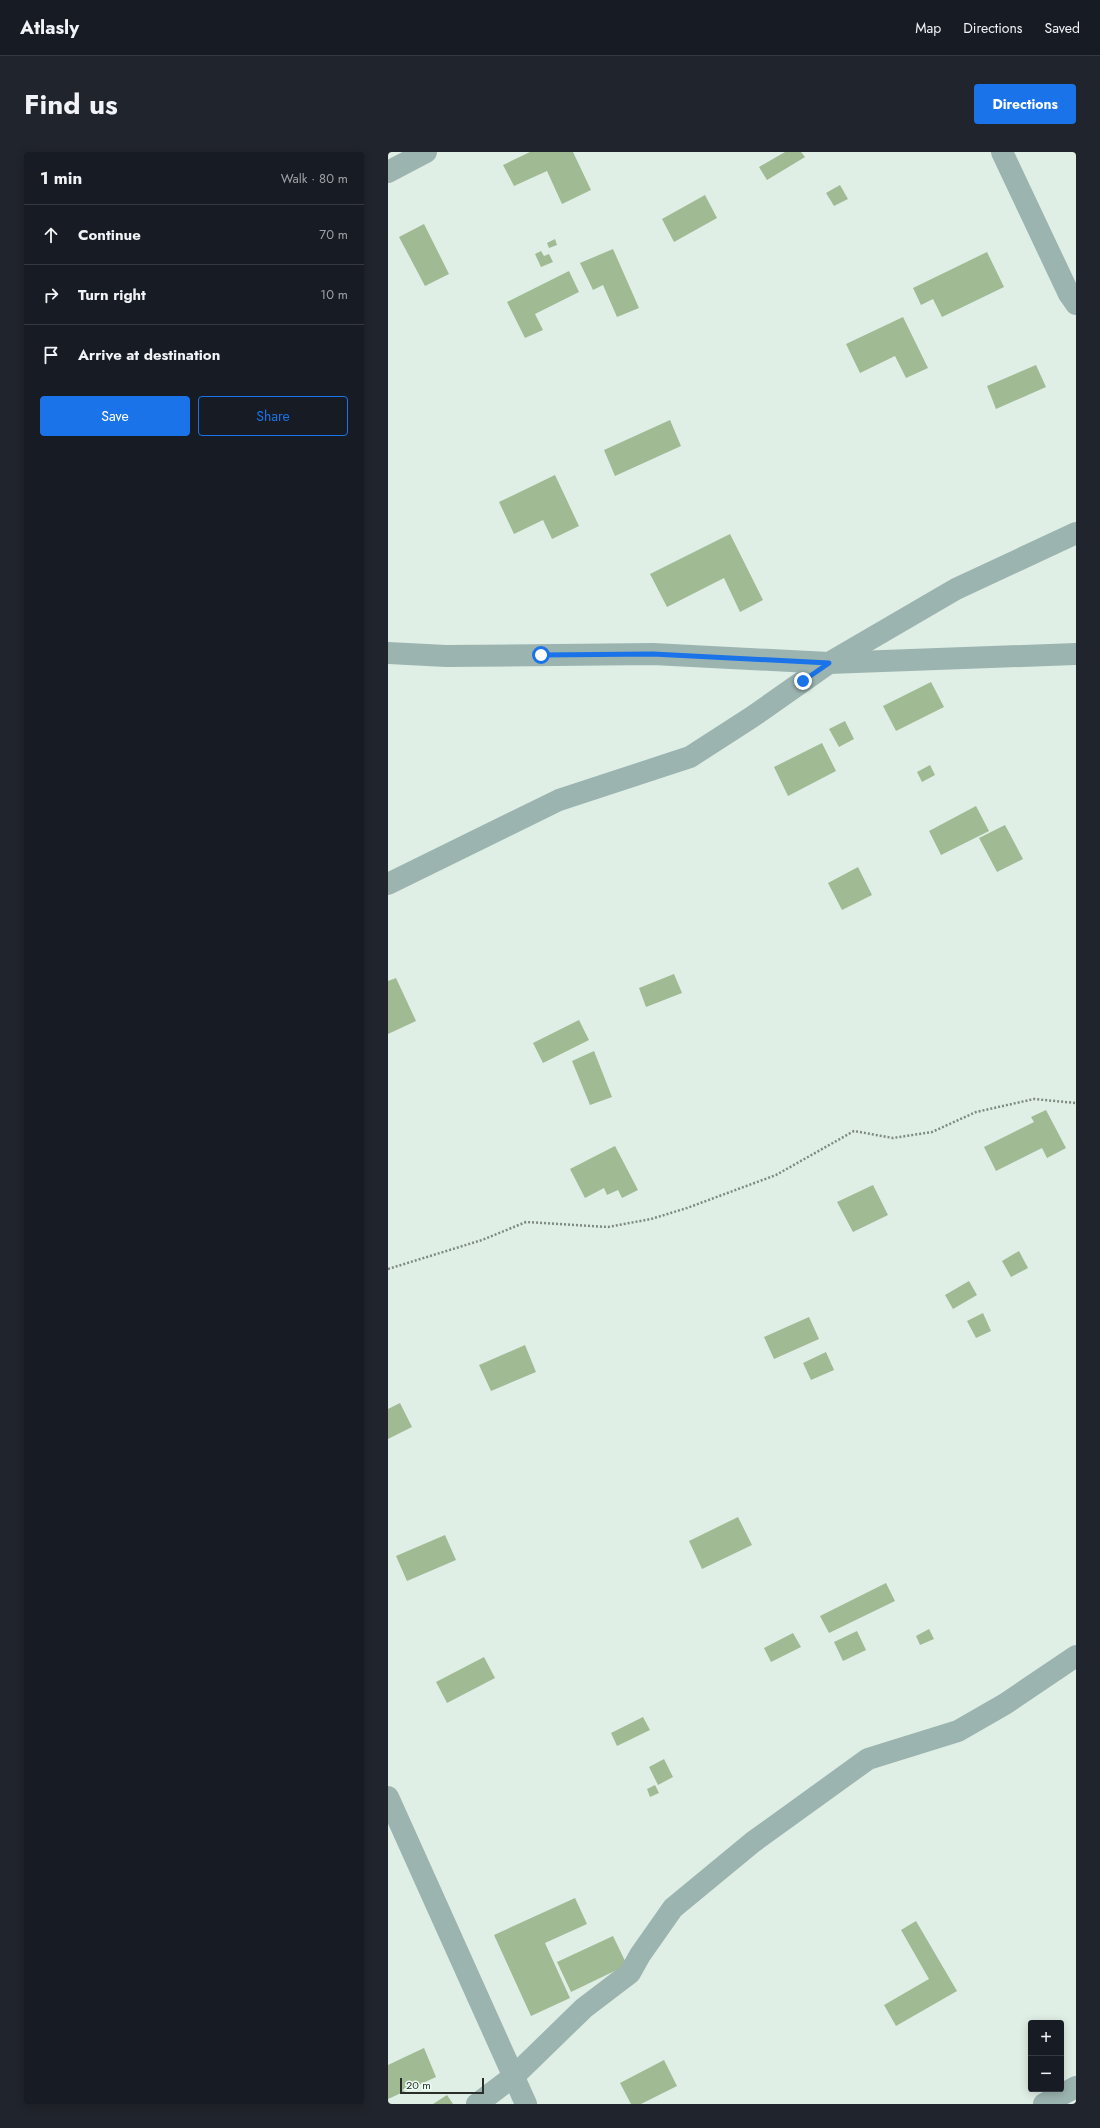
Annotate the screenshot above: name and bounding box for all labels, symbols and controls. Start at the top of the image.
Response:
text: Atlasly [20,14,79,41]
text: Map [915,18,941,38]
text: Directions [963,18,1023,38]
text: Saved [1045,18,1080,38]
text: Find us [24,84,118,125]
button: Directions [974,84,1076,124]
text: 1 min [40,166,82,190]
text: Walk · 80 m [281,169,348,188]
icon: ahead [40,224,62,246]
text: Continue [78,224,141,246]
text: 70 m [319,225,348,244]
icon: right [40,284,62,306]
text: Turn right [78,284,146,306]
text: 10 m [320,285,348,304]
icon: arrive [40,344,62,366]
text: Arrive at destination [78,344,220,366]
button: Save [40,396,190,436]
button: Share [198,396,348,436]
route start [532,646,550,664]
route end [794,672,812,690]
map controls [1028,2020,1064,2092]
button: + [1028,2020,1064,2056]
button: − [1028,2056,1064,2092]
scale bar [400,2076,484,2095]
text: 20 m [406,2077,431,2093]

